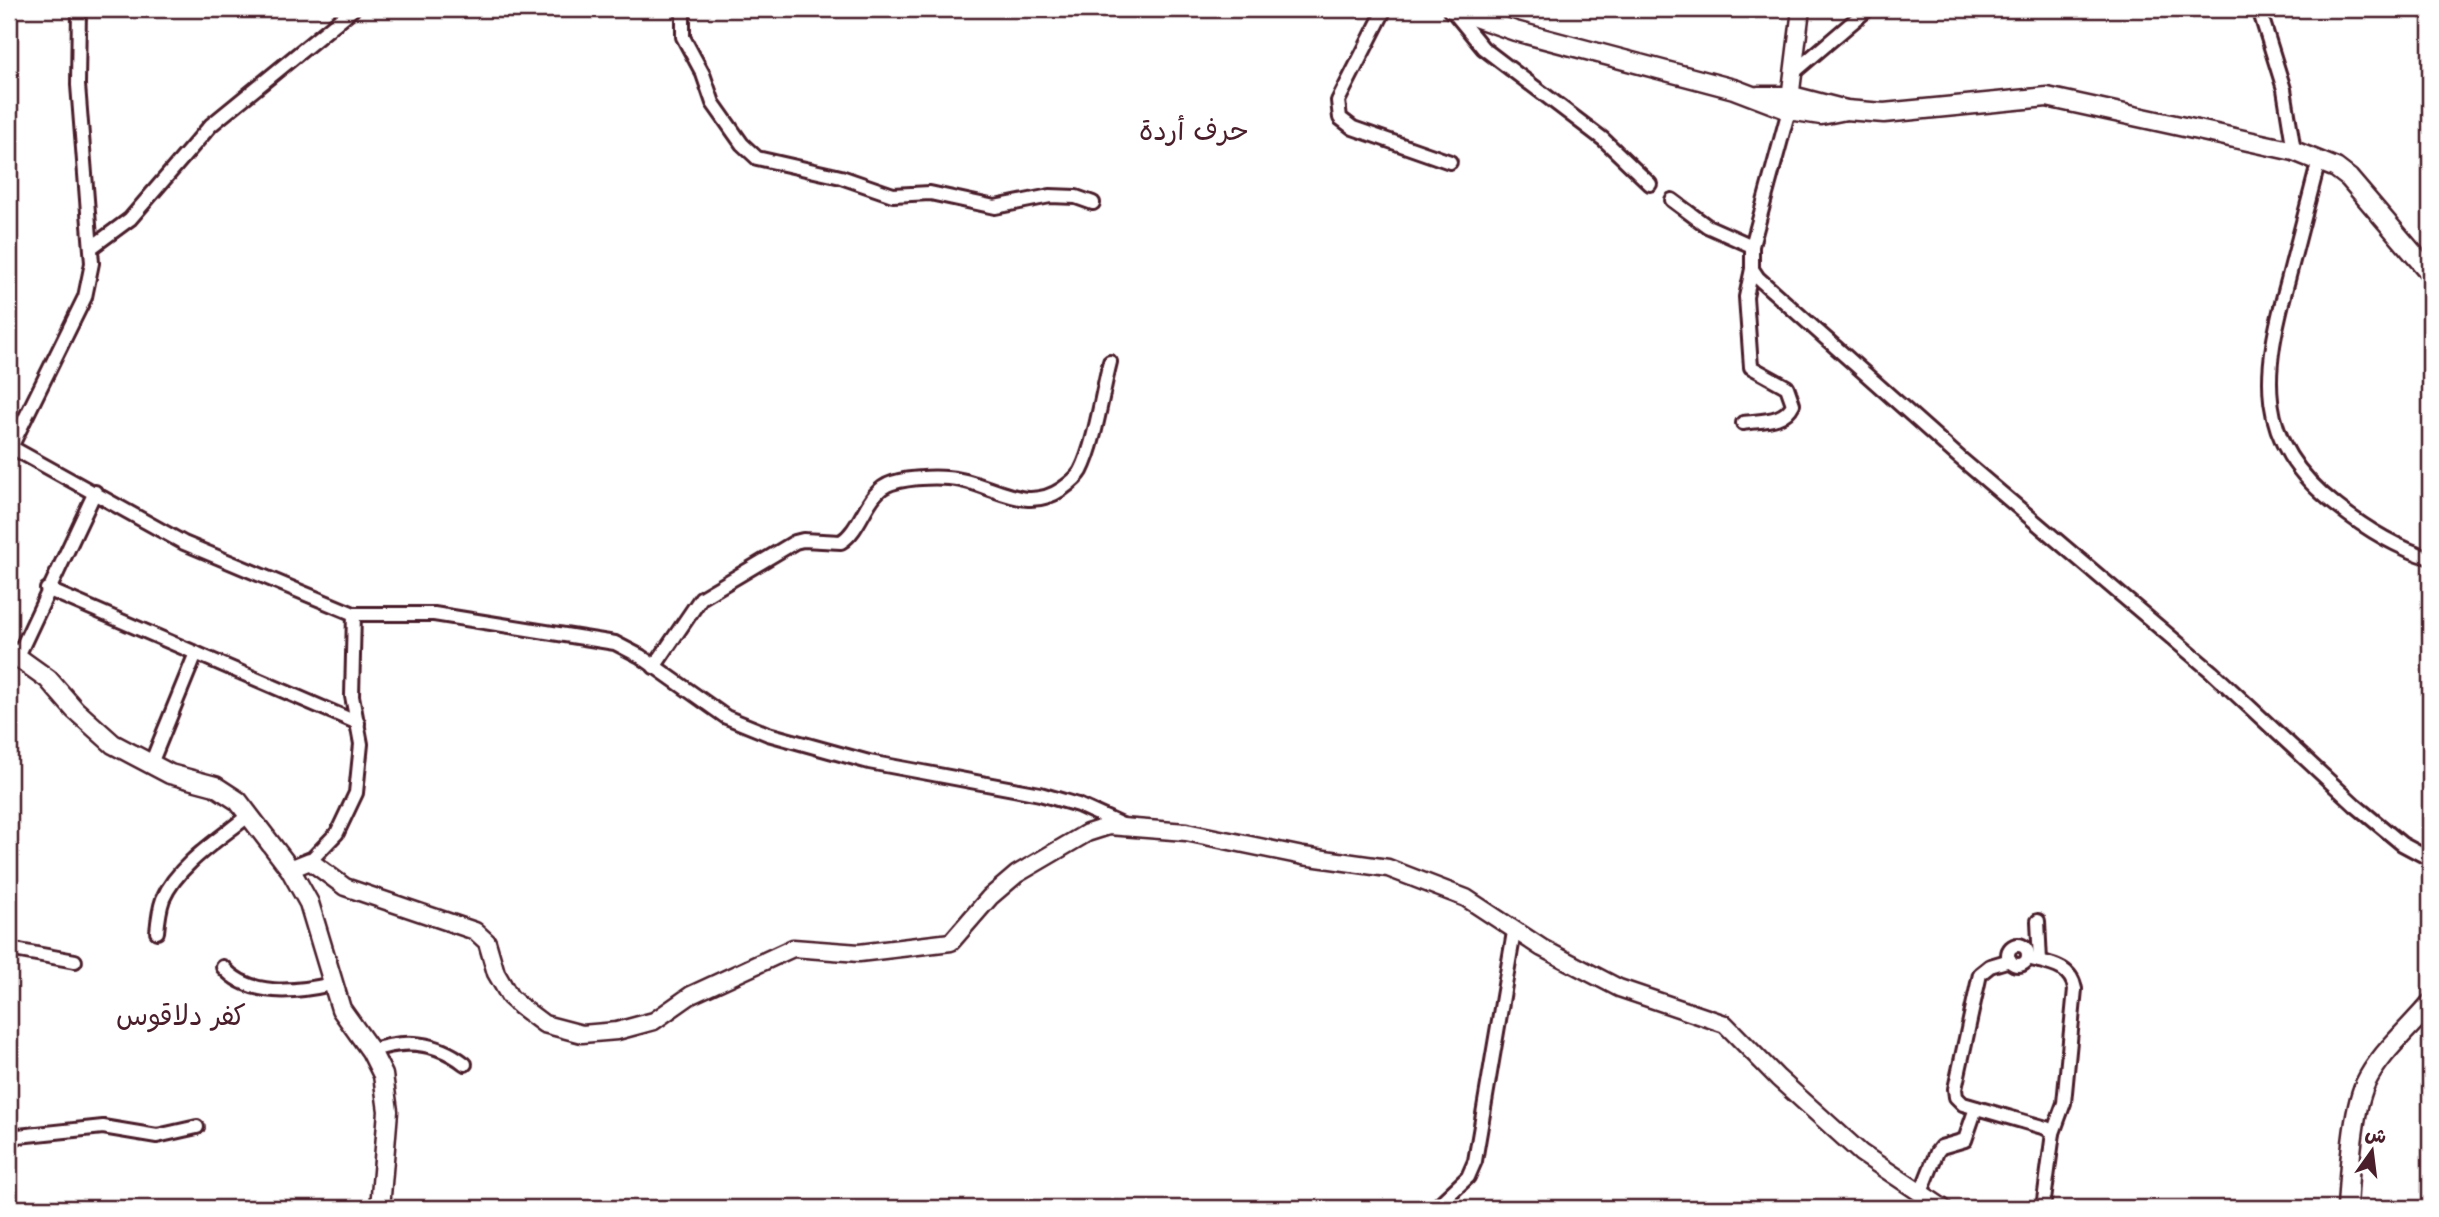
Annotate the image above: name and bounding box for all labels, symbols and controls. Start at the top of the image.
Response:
district label: حرف أردة [1139,111,1249,147]
district label: كفر دلاقوس [116,996,246,1033]
north arrow [2338,1116,2408,1186]
text: ش [2363,1119,2389,1149]

